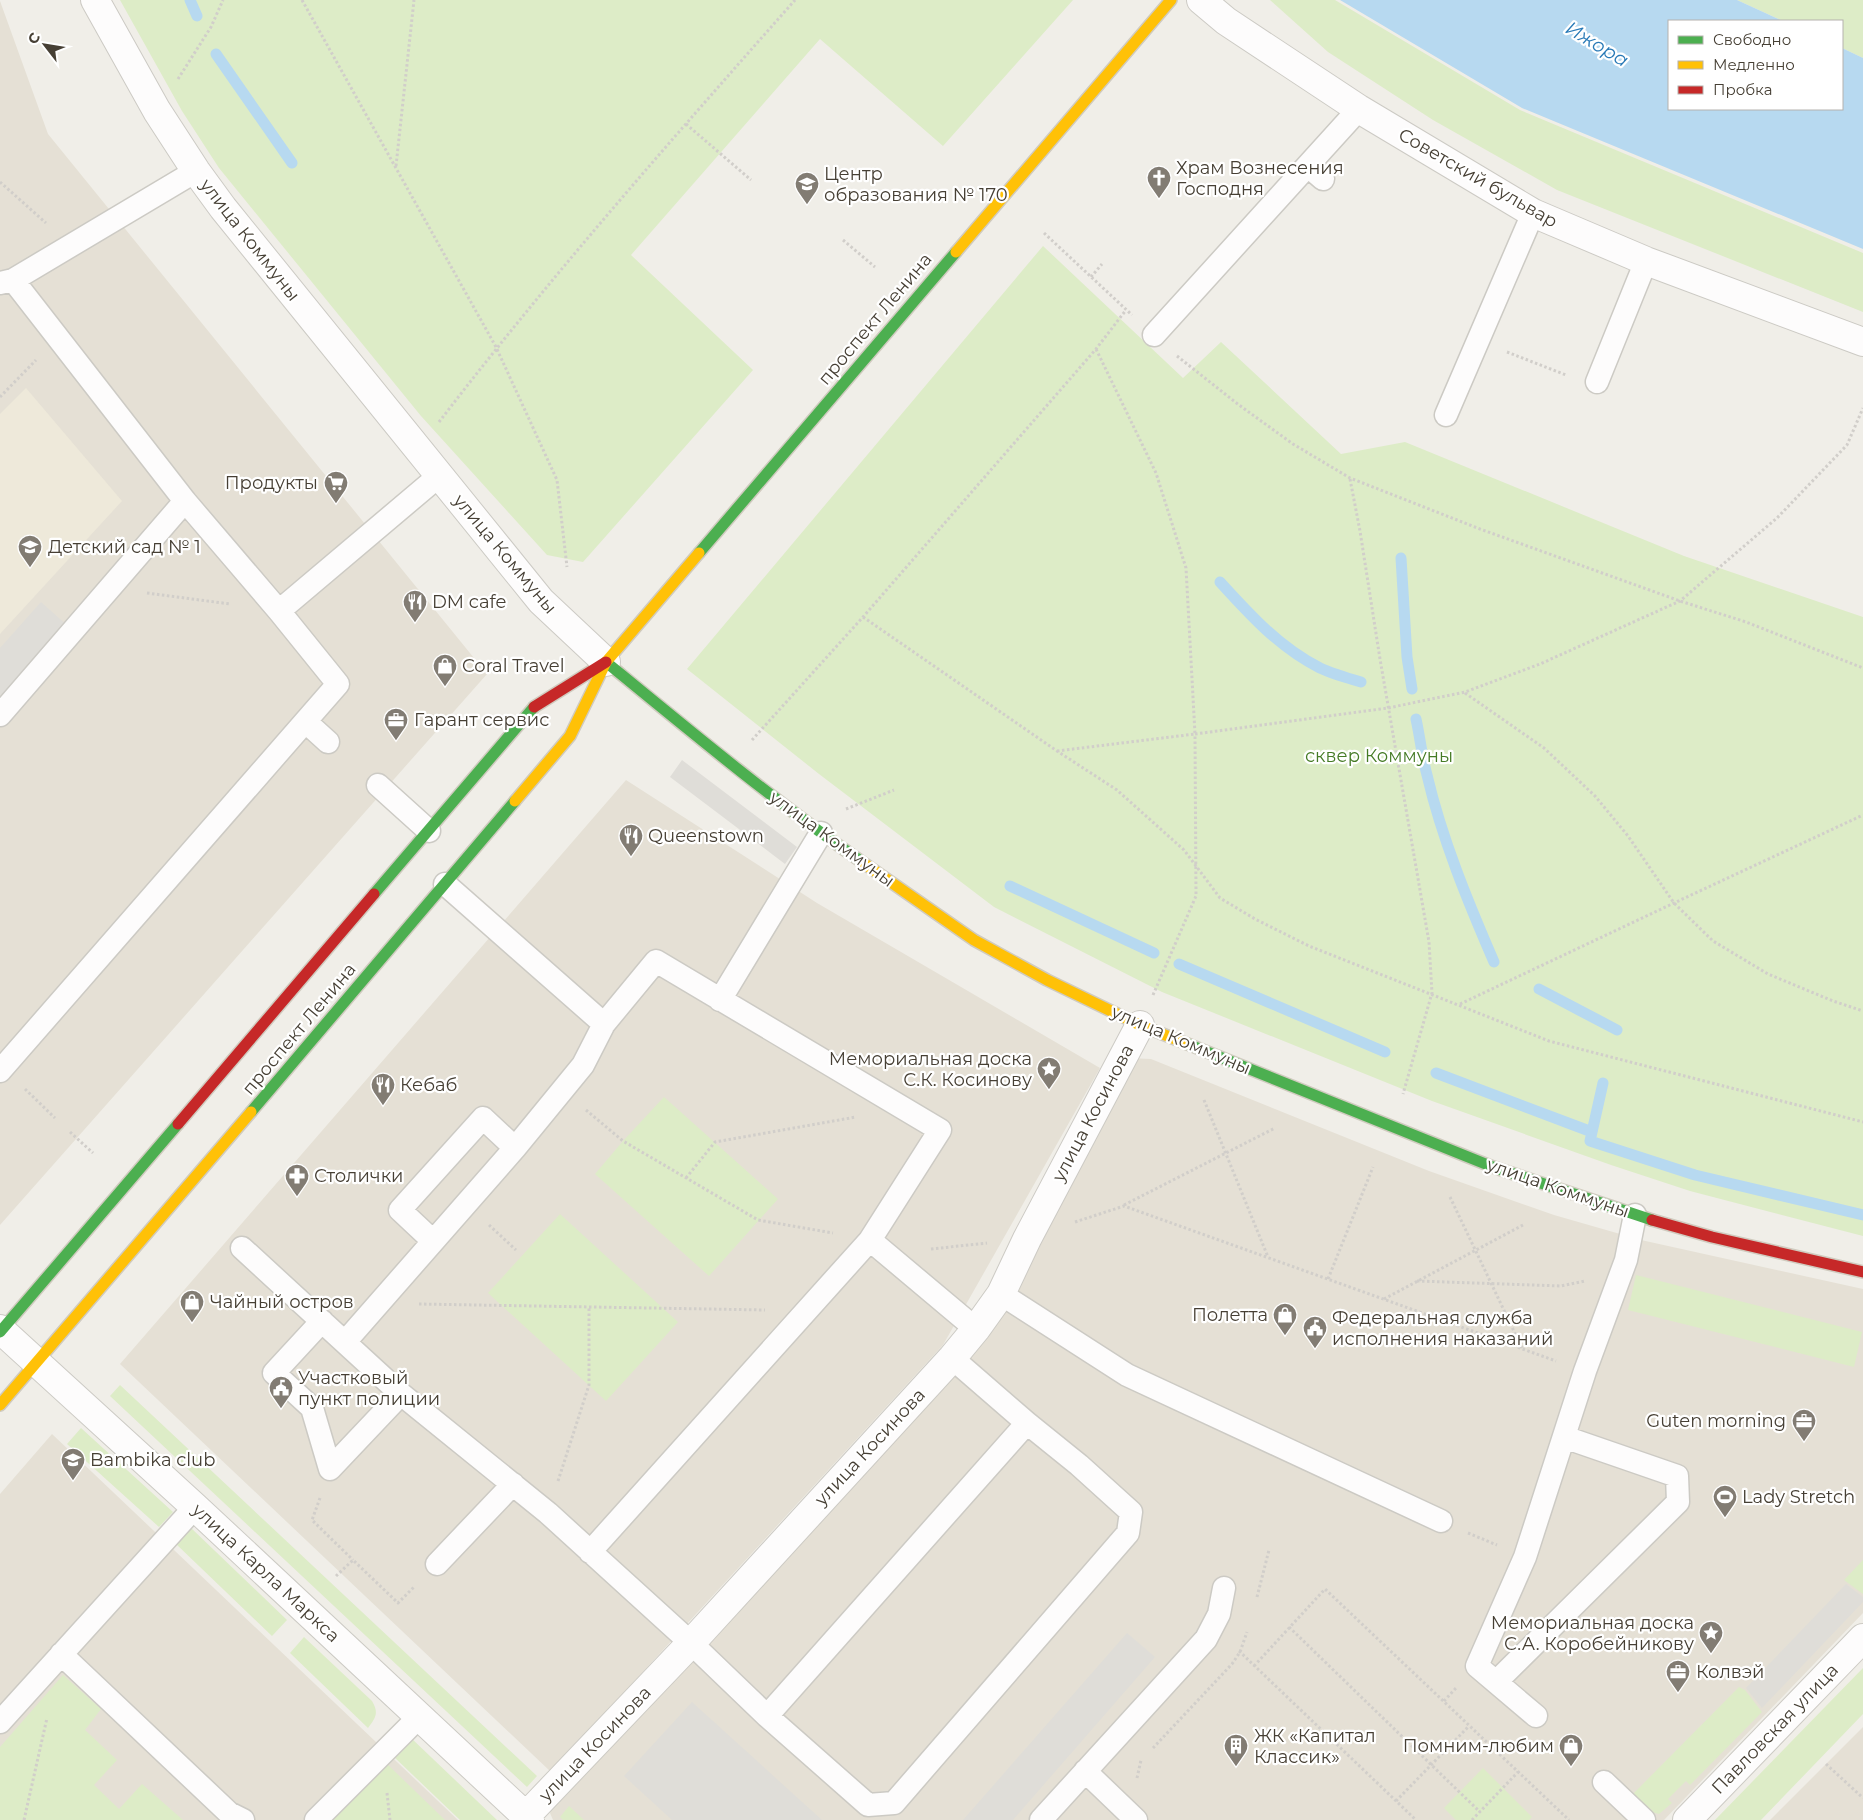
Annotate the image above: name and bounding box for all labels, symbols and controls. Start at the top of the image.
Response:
water label: Ижора [1561,16,1633,72]
north arrow [20,20,70,70]
legend [1668,20,1843,110]
text: С [24,29,44,47]
text: Свободно [1713,30,1791,49]
text: Медленно [1713,55,1795,74]
text: Пробка [1713,80,1772,99]
street label: Советский бульвар [1394,123,1562,233]
place label: Храм Вознесения Господня [1176,157,1344,200]
place label: Центр образования № 170 [824,163,1008,206]
church icon: Храм Вознесения Господня [1146,165,1172,199]
school or university icon: Центр образования № 170 [794,171,820,205]
street label: улица Коммуны [195,174,305,306]
street label: проспект Ленина [813,249,937,389]
supermarket icon: Продукты [323,470,349,504]
place label: Продукты [225,472,318,494]
street label: улица Коммуны [448,489,561,618]
school or university icon: Детский сад № 1 [17,534,43,568]
place label: Детский сад № 1 [48,536,201,558]
restaurant icon: DM cafe [402,589,428,623]
place label: DM cafe [432,591,506,613]
shop icon: Coral Travel [432,653,458,687]
place label: Coral Travel [462,655,565,677]
office icon: Гарант сервис [383,707,409,741]
place label: Гарант сервис [414,709,549,731]
park label: сквер Коммуны [1305,745,1453,767]
street label: улица Коммуны [764,786,899,892]
restaurant icon: Queenstown [618,823,644,857]
place label: Queenstown [648,825,764,847]
street label: проспект Ленина [237,959,361,1099]
street label: улица Коммуны [1107,1000,1254,1079]
street label: улица Косинова [1047,1041,1138,1186]
place label: Мемориальная доска С.К. Косинову [829,1048,1032,1091]
place icon: Мемориальная доска С.К. Косинову [1036,1056,1062,1090]
restaurant icon: Кебаб [370,1072,396,1106]
place label: Кебаб [400,1074,457,1096]
street label: улица Коммуны [1483,1153,1632,1223]
pharmacy icon: Столички [284,1163,310,1197]
place label: Столички [314,1165,403,1187]
shop icon: Чайный остров [179,1289,205,1323]
place label: Чайный остров [210,1291,354,1313]
shop icon: Полетта [1272,1302,1298,1336]
place label: Полетта [1192,1304,1268,1326]
place label: Федеральная служба исполнения наказаний [1332,1307,1553,1350]
public building icon: Федеральная служба исполнения наказаний [1302,1315,1328,1349]
place label: Участковый пункт полиции [298,1367,440,1410]
public building icon: Участковый пункт полиции [268,1375,294,1409]
street label: улица Косинова [809,1384,930,1511]
office icon: Guten morning [1791,1408,1817,1442]
place label: Guten morning [1646,1410,1786,1432]
school or university icon: Bambika club [60,1447,86,1481]
place label: Bambika club [90,1449,215,1471]
sports icon: Lady Stretch [1712,1484,1738,1518]
place label: Lady Stretch [1742,1486,1855,1508]
street label: улица Карла Маркса [187,1498,344,1647]
place label: Мемориальная доска С.А. Коробейникову [1491,1612,1694,1655]
place icon: Мемориальная доска С.А. Коробейникову [1698,1620,1724,1654]
office icon: Колвэй [1665,1659,1691,1693]
street label: Павловская улица [1707,1659,1843,1799]
place label: Колвэй [1696,1661,1764,1683]
street label: улица Косинова [534,1682,656,1807]
place label: ЖК «Капитал Классик» [1254,1725,1376,1768]
building icon: ЖК «Капитал Классик» [1223,1733,1249,1767]
shop icon: Помним-любим [1558,1733,1584,1767]
place label: Помним-любим [1403,1735,1554,1757]

